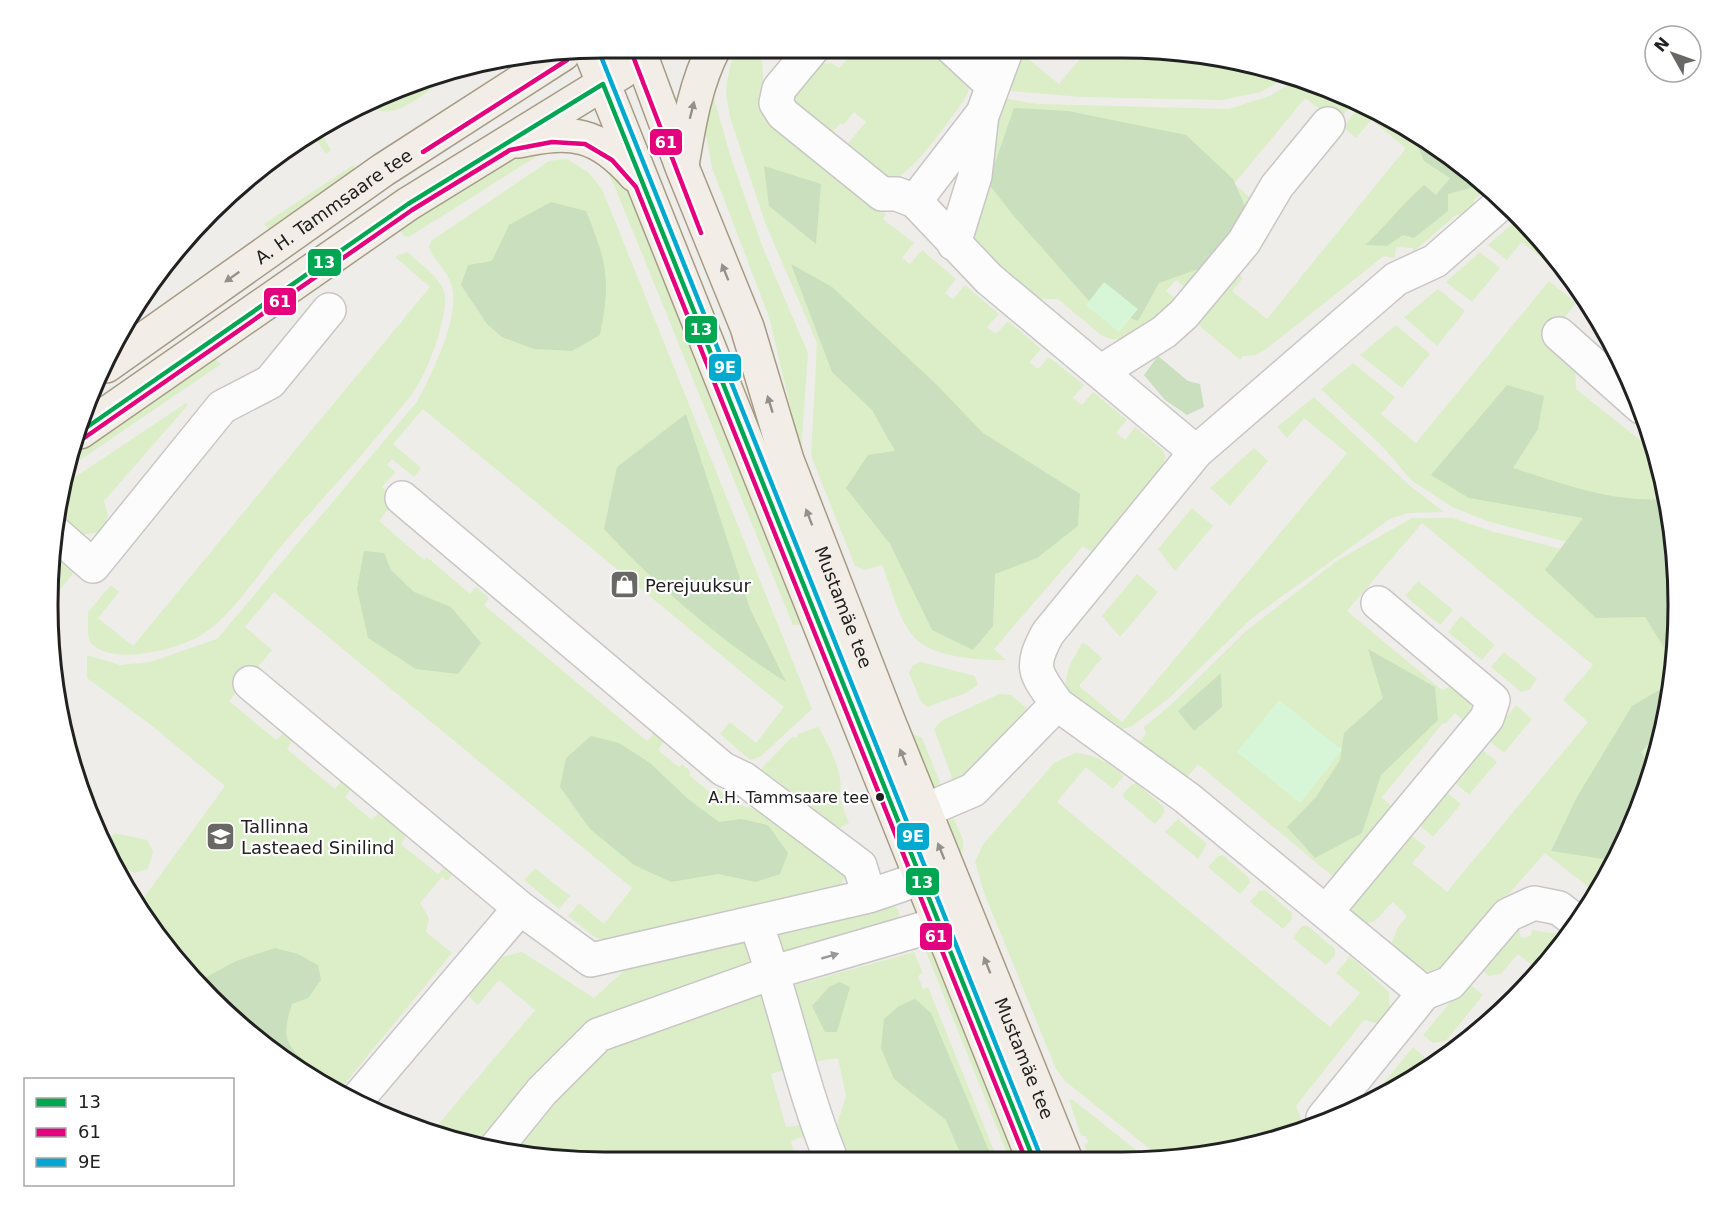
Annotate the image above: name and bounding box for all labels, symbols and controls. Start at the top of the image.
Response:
north arrow [1643,24,1703,84]
text: N [1650,33,1673,56]
one-way arrow [687,100,697,119]
line badge: 61 [649,128,683,156]
text: 61 [655,133,677,152]
street label: A. H. Tammsaare tee [251,144,416,268]
line badge: 13 [307,248,342,277]
text: 13 [313,253,335,272]
one-way arrow [720,263,730,281]
one-way arrow [225,271,241,283]
line badge: 61 [263,287,297,316]
text: 61 [269,292,291,311]
line badge: 13 [684,315,718,344]
text: 13 [690,320,712,339]
line badge: 9E [708,353,742,382]
text: 9E [714,358,736,377]
one-way arrow [765,395,774,413]
one-way arrow [804,508,813,526]
street label: Mustamäe tee [811,543,877,671]
shop icon: Perejuuksur [608,569,640,601]
place label: Perejuuksur [645,575,751,596]
one-way arrow [898,748,908,766]
place label: A.H. Tammsaare tee [708,788,869,807]
marker: A.H. Tammsaare tee [874,791,886,803]
place label: Tallinna Lasteaed Sinilind [240,816,395,858]
school or university icon: Tallinna Lasteaed Sinilind [204,820,236,852]
line badge: 9E [896,822,930,851]
text: 9E [902,827,924,846]
one-way arrow [936,842,946,860]
line badge: 13 [905,867,940,896]
text: 13 [911,873,933,892]
line badge: 61 [919,922,953,951]
text: 61 [925,927,947,946]
one-way arrow [821,951,839,960]
one-way arrow [982,956,991,974]
street label: Mustamäe tee [991,994,1059,1122]
legend [24,1078,234,1186]
text: 13 [78,1091,101,1112]
text: 61 [78,1121,101,1142]
text: 9E [78,1151,101,1172]

